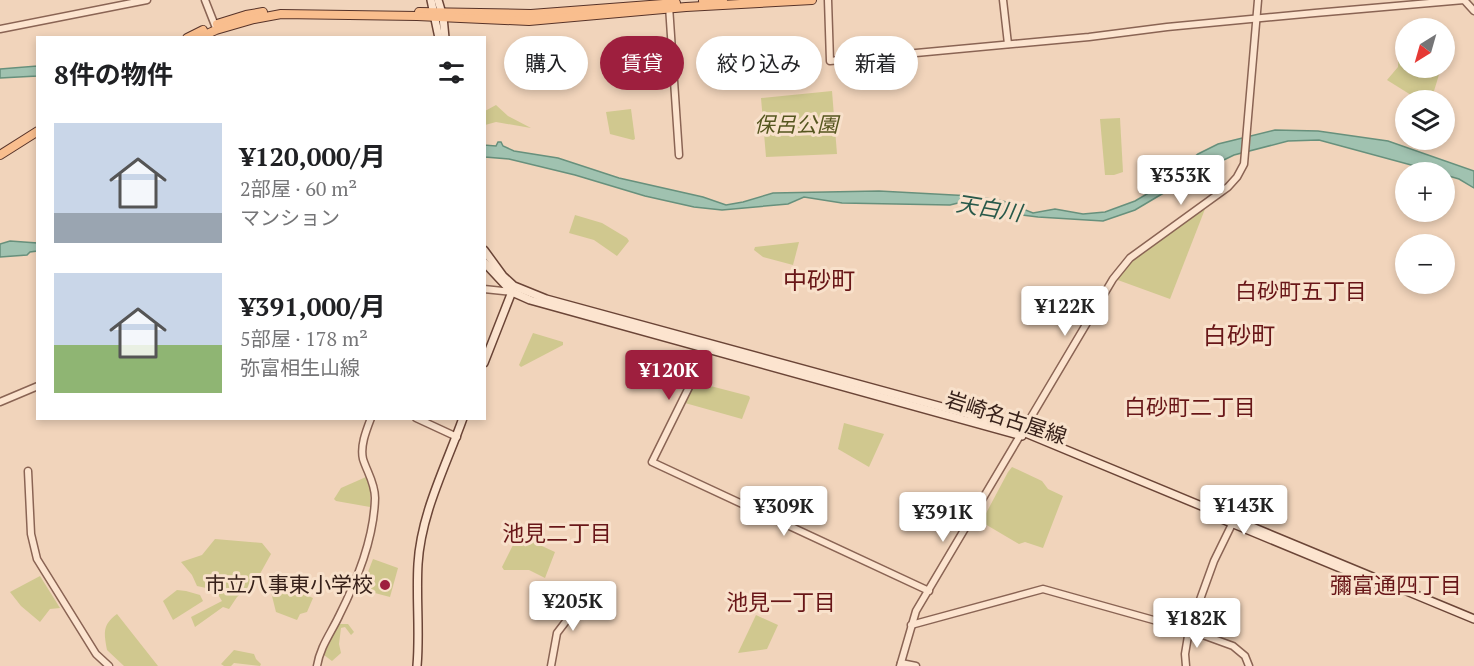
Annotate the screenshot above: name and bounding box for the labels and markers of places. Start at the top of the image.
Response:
pin: ¥353K [1139,155,1223,206]
pin: ¥122K [1023,286,1107,337]
pin: ¥120K [627,350,711,401]
pin: ¥143K [1202,485,1286,536]
pin: ¥309K [742,486,826,537]
pin: ¥391K [901,492,985,543]
place label: 市立八事東小学校 [205,570,373,598]
marker: 市立八事東小学校 [378,578,392,592]
pin: ¥205K [531,581,615,632]
pin: ¥182K [1155,598,1239,649]

